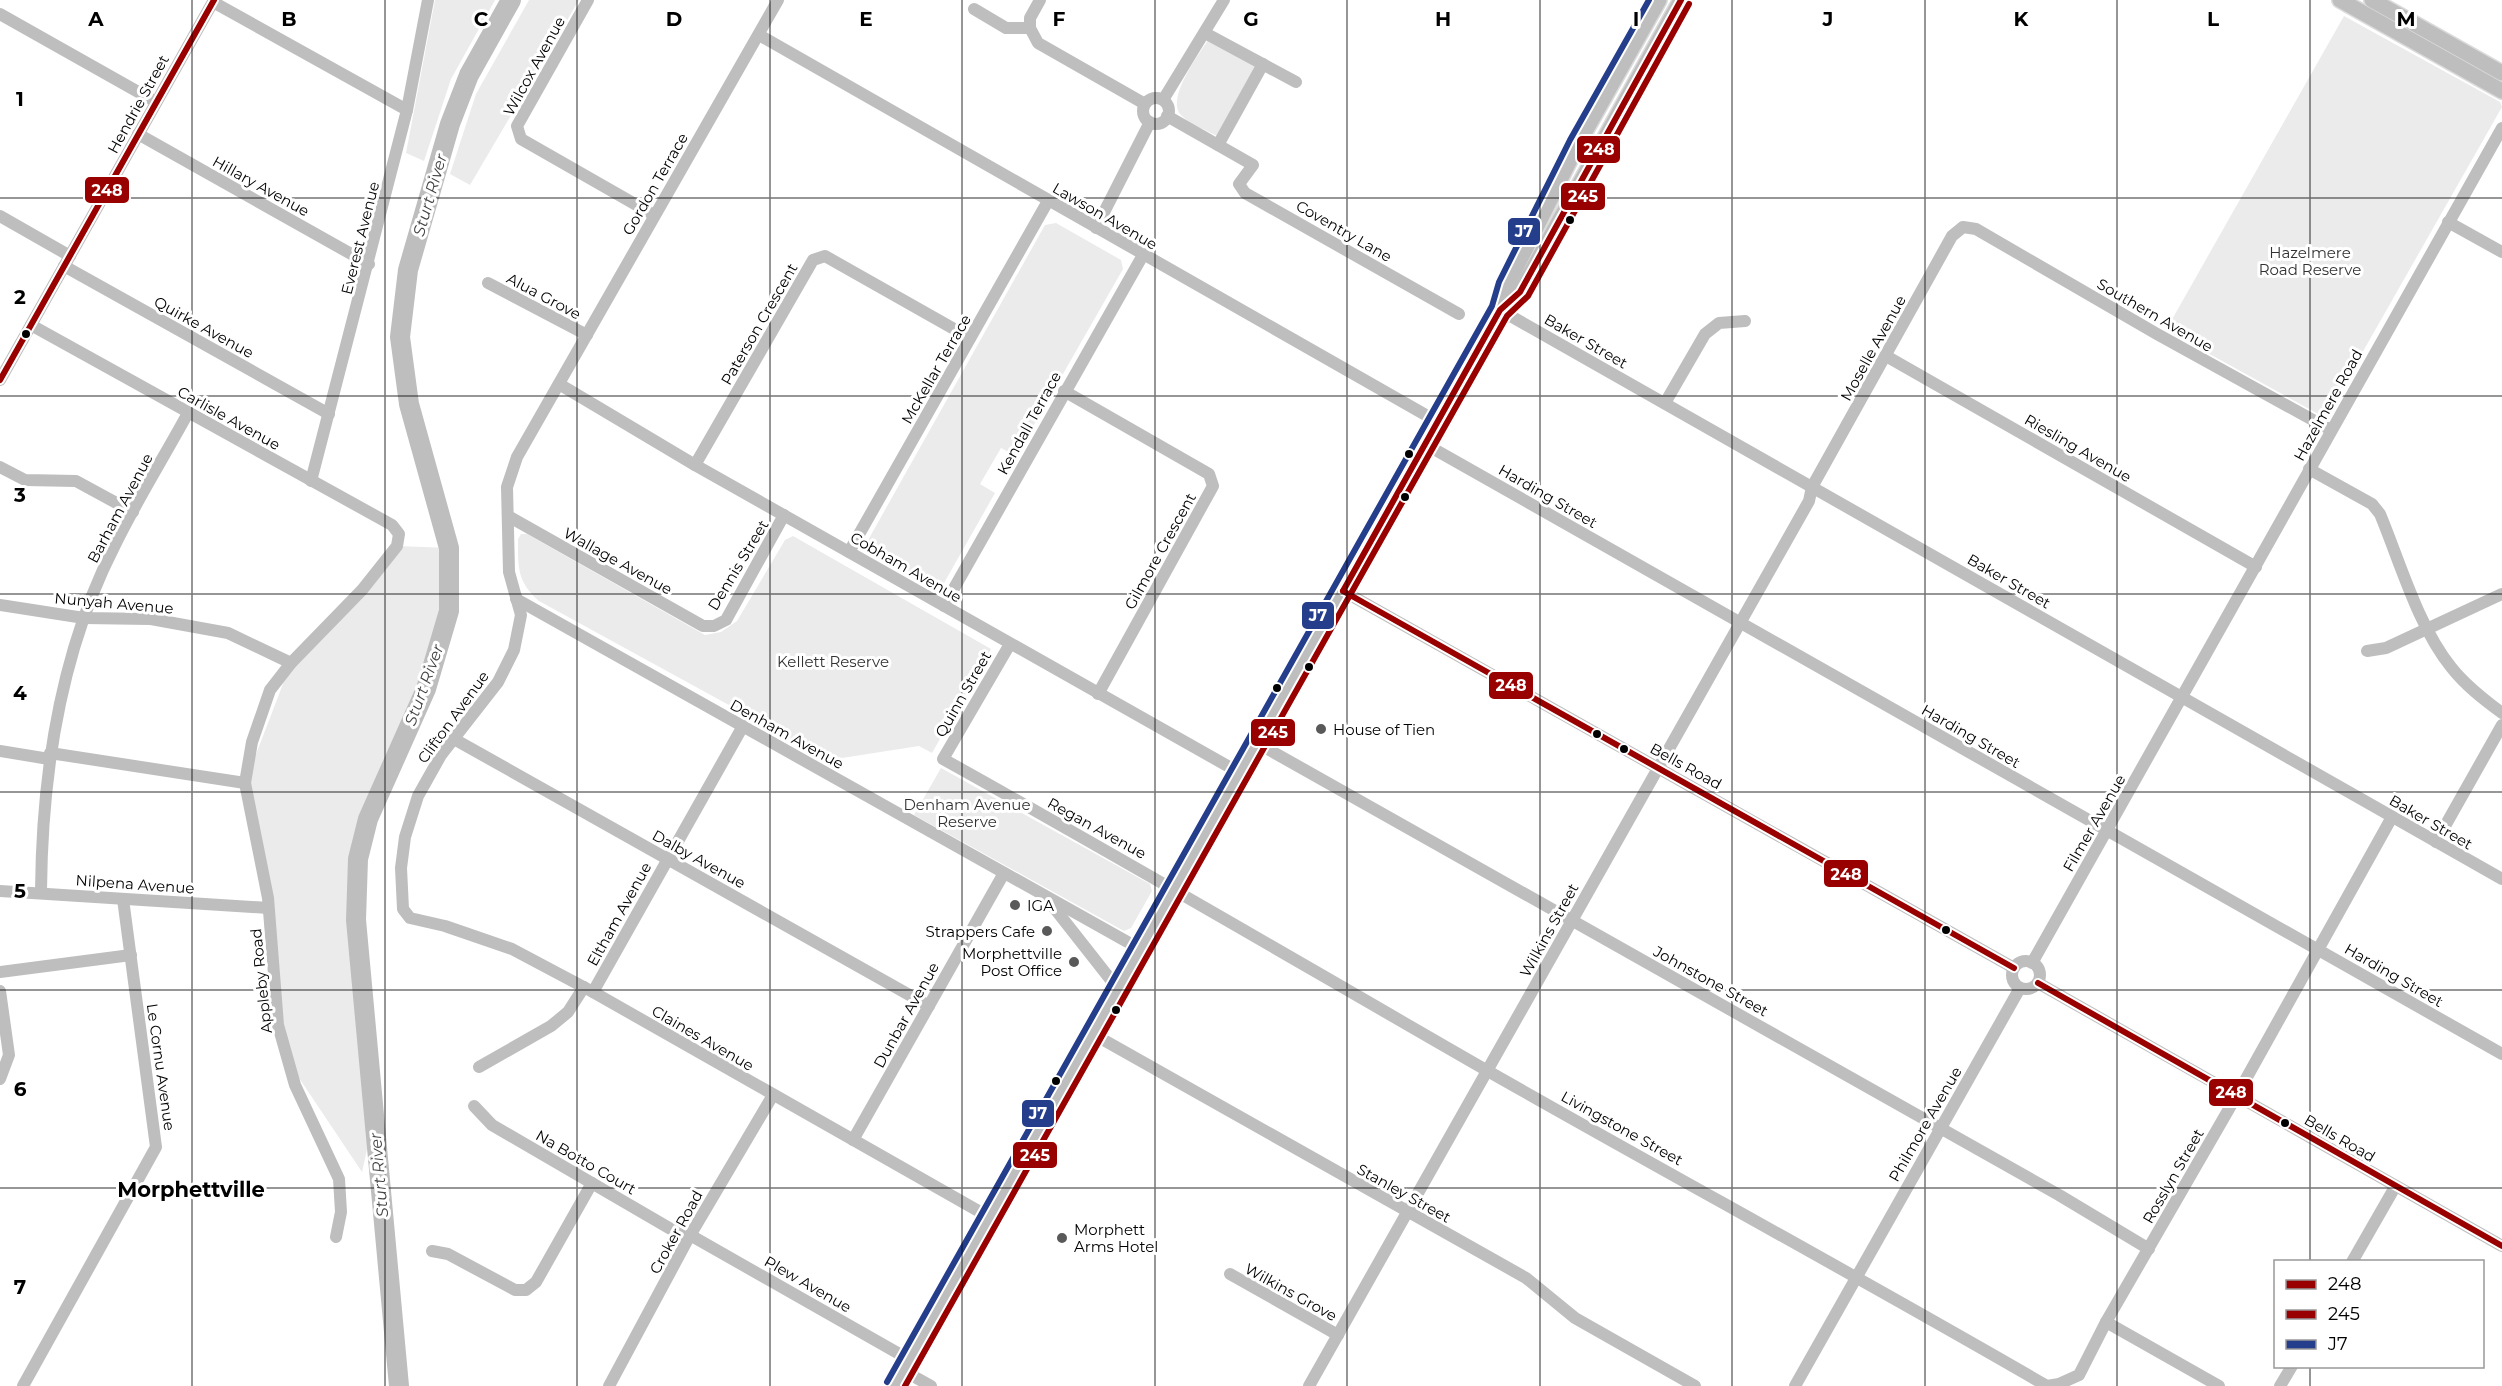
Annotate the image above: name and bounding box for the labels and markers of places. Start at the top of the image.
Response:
unlabelled marker [1564,214,1576,226]
unlabelled marker [20,328,32,340]
unlabelled marker [1403,448,1415,460]
unlabelled marker [1399,491,1411,503]
unlabelled marker [1303,661,1315,673]
unlabelled marker [1271,682,1283,694]
place label: House of Tien [1333,720,1435,739]
marker: House of Tien [1314,722,1328,736]
unlabelled marker [1591,728,1603,740]
unlabelled marker [1618,743,1630,755]
place label: IGA [1027,896,1054,915]
marker: IGA [1008,898,1022,912]
place label: Strappers Cafe [925,922,1035,941]
marker: Strappers Cafe [1040,924,1054,938]
unlabelled marker [1940,924,1952,936]
place label: Morphettville Post Office [962,944,1062,980]
marker: Morphettville Post Office [1067,955,1081,969]
unlabelled marker [1110,1004,1122,1016]
unlabelled marker [1050,1075,1062,1087]
unlabelled marker [2279,1117,2291,1129]
place label: Morphett Arms Hotel [1074,1220,1158,1256]
marker: Morphett Arms Hotel [1055,1231,1069,1245]

